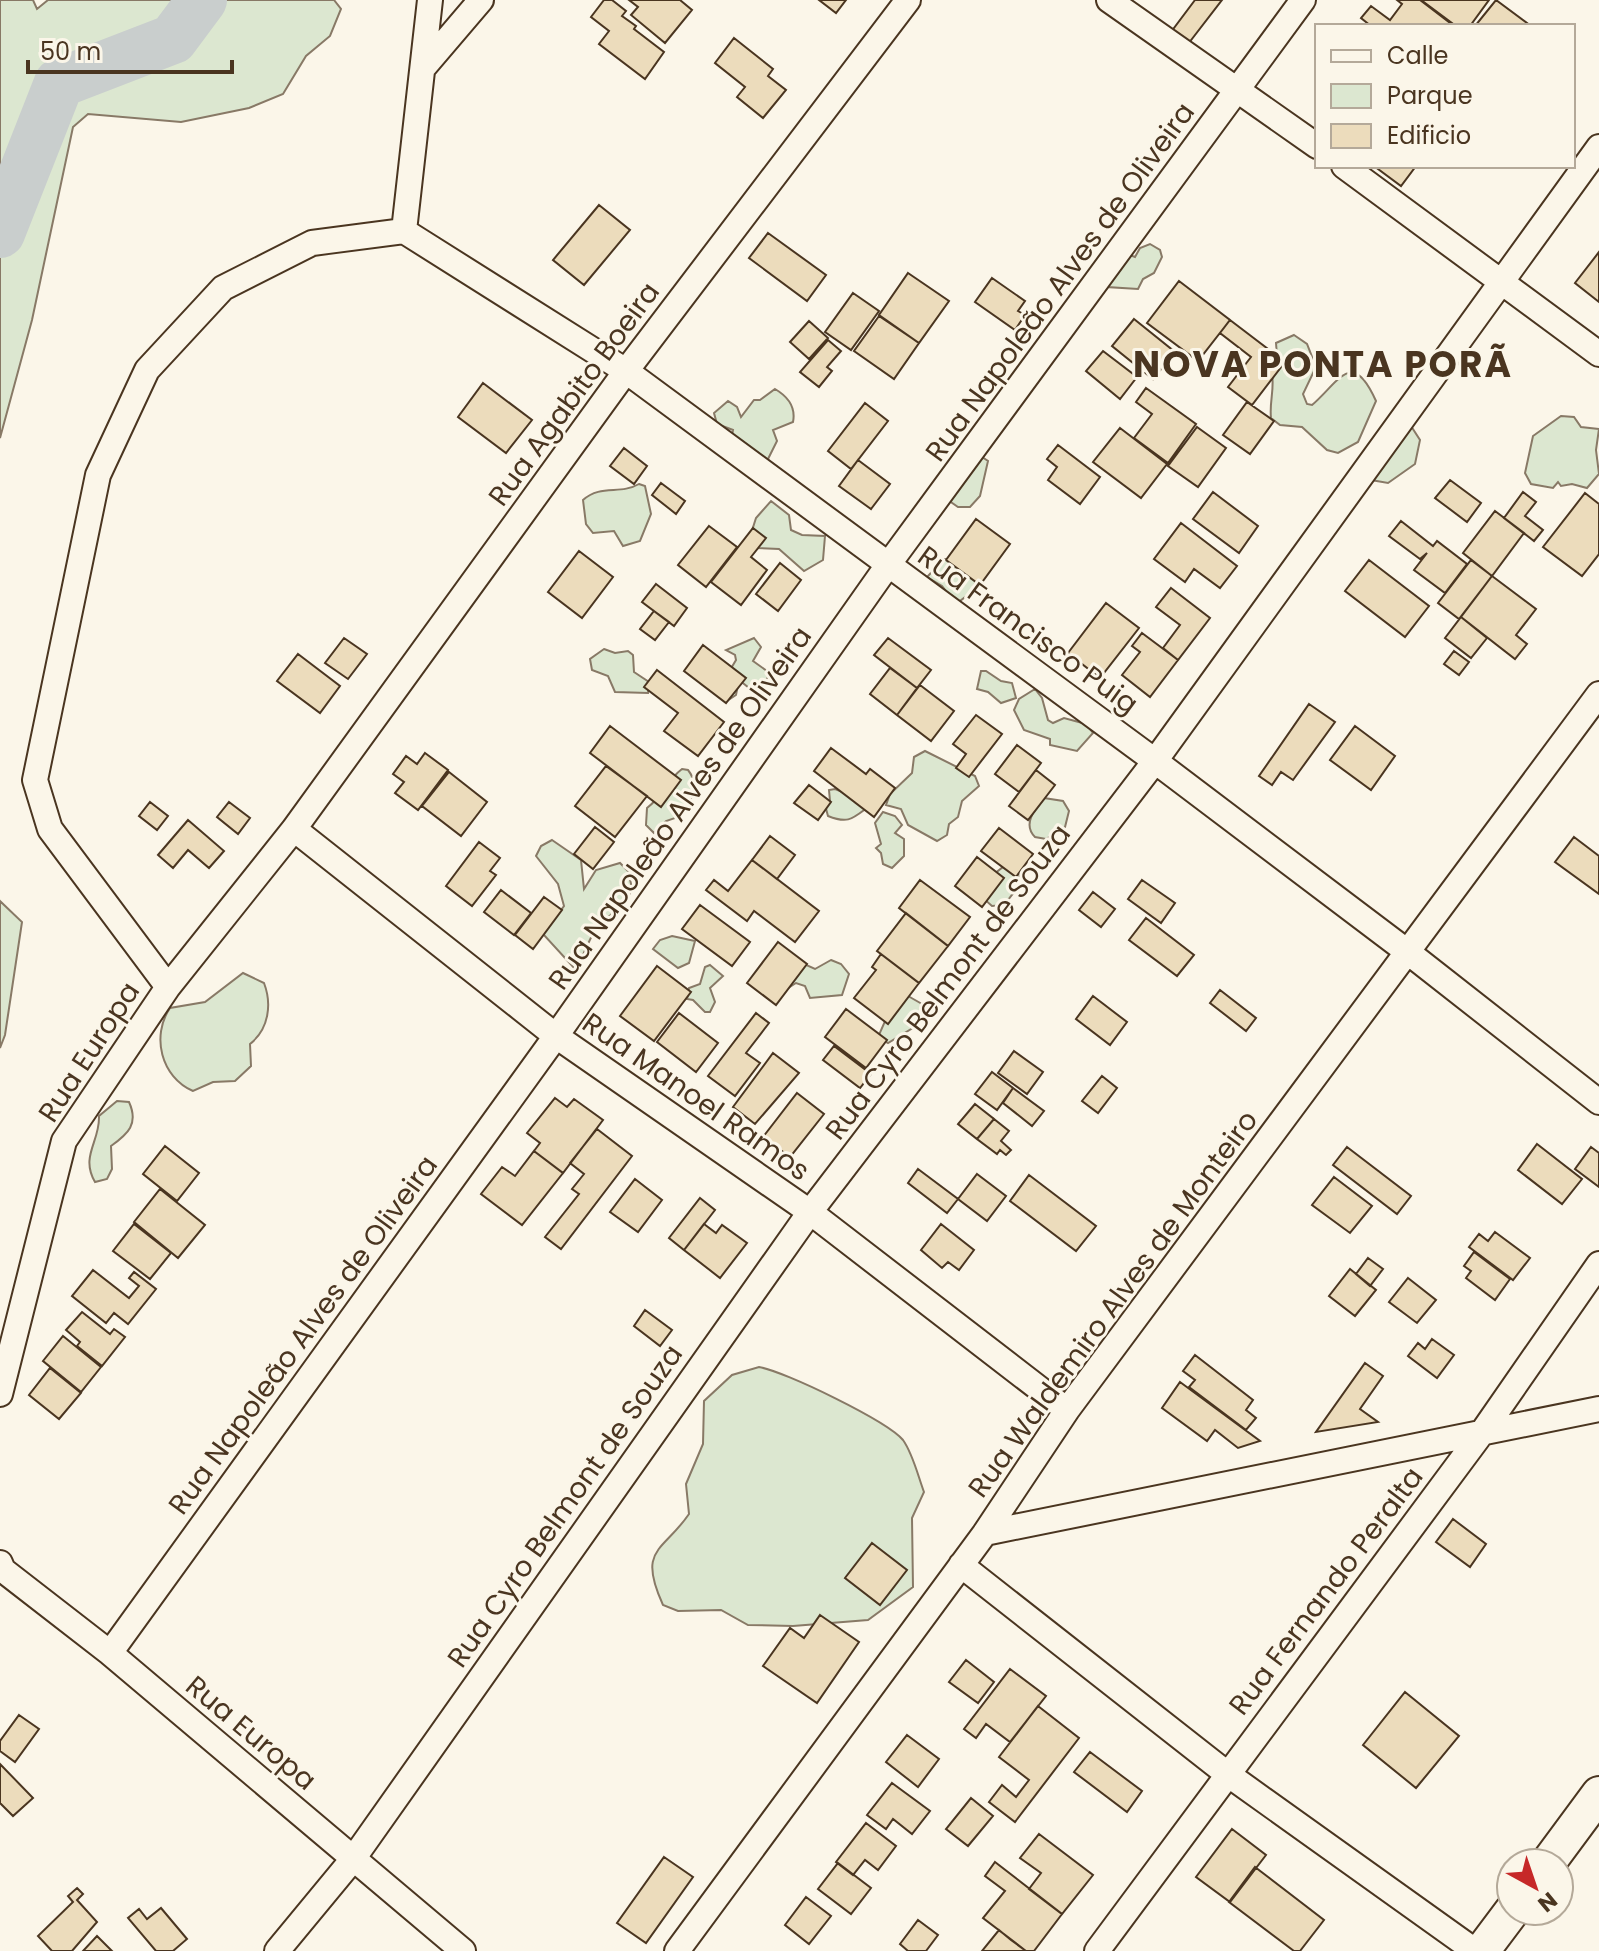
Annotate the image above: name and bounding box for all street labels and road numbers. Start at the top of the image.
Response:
street label: Rua Napoleão Alves de Oliveira [916,95,1204,469]
street label: Rua Agabito Boeira [479,274,669,514]
street label: Rua Francisco Puig [910,537,1146,723]
street label: Rua Napoleão Alves de Oliveira [539,619,821,997]
street label: Rua Cyro Belmont de Souza [816,816,1080,1148]
street label: Rua Europa [29,974,149,1130]
street label: Rua Manoel Ramos [575,1004,817,1190]
street label: Rua Waldemiro Alves de Monteiro [959,1103,1267,1505]
street label: Rua Napoleão Alves de Oliveira [159,1148,447,1522]
street label: Rua Cyro Belmont de Souza [438,1337,692,1675]
street label: Rua Fernando Peralta [1220,1459,1432,1723]
street label: Rua Europa [177,1667,325,1799]

